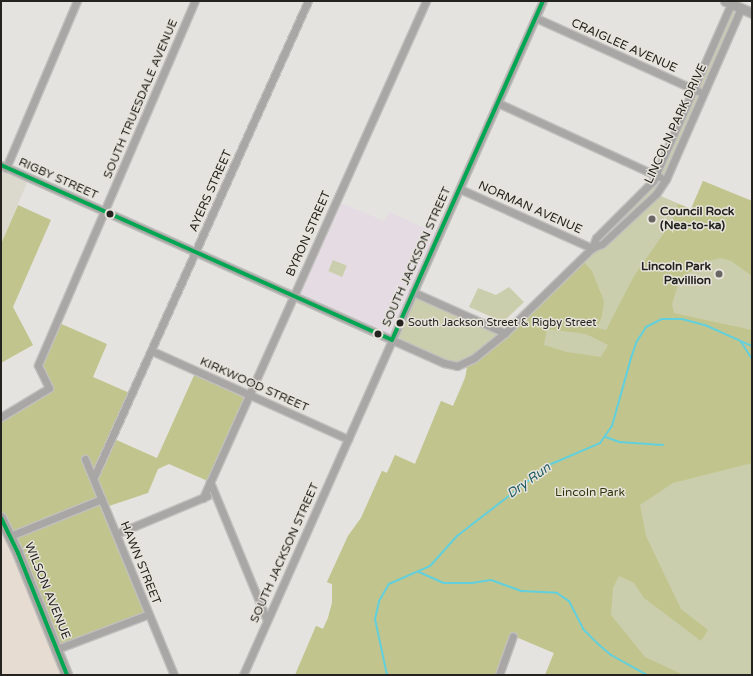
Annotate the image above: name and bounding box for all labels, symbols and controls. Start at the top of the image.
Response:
street label: CRAIGLEE AVENUE [569,16,679,76]
street label: SOUTH TRUESDALE AVENUE [101,17,181,181]
street label: LINCOLN PARK DRIVE [642,62,710,186]
street label: AYERS STREET [187,148,235,234]
street label: RIGBY STREET [16,155,100,203]
street label: NORMAN AVENUE [476,179,584,237]
street label: SOUTH JACKSON STREET [380,185,454,329]
street label: BYRON STREET [284,189,334,279]
place label: Council Rock (Nea-to-ka) [660,205,734,233]
unlabelled marker [105,209,115,219]
marker: Council Rock (Nea-to-ka) [647,214,657,224]
place label: Lincoln Park Pavillion [641,260,711,288]
marker: Lincoln Park Pavillion [714,269,724,279]
place label: South Jackson Street & Rigby Street [408,316,596,330]
marker: South Jackson Street & Rigby Street [395,318,405,328]
unlabelled marker [373,329,383,339]
street label: KIRKWOOD STREET [198,355,310,415]
water label: Dry Run [504,460,554,502]
street label: SOUTH JACKSON STREET [248,481,322,625]
park label: Lincoln Park [555,486,625,500]
street label: HAWN STREET [117,519,163,607]
street label: WILSON AVENUE [21,540,73,642]

